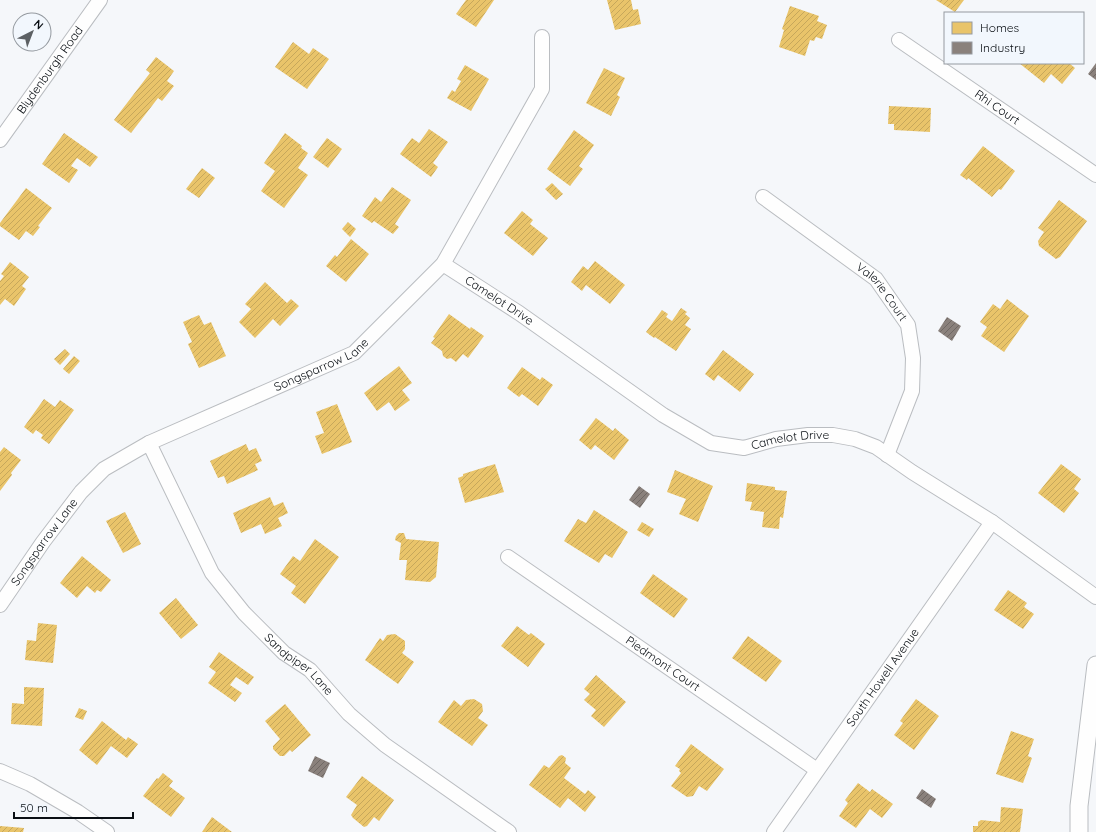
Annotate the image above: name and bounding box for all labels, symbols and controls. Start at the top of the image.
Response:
north arrow [12,12,52,52]
legend [944,12,1084,64]
text: N [31,17,46,32]
text: Homes [980,20,1020,35]
street label: Blydenburgh Road [13,23,86,116]
text: Industry [980,40,1025,55]
street label: Rhi Court [972,86,1023,128]
street label: Valerie Court [853,259,911,324]
street label: Camelot Drive [462,272,537,328]
street label: Songsparrow Lane [271,335,372,394]
street label: Camelot Drive [749,427,829,453]
street label: Songsparrow Lane [7,495,81,588]
street label: South Howell Avenue [843,625,922,729]
street label: Sandpiper Lane [261,630,337,698]
street label: Piedmont Court [623,632,703,694]
scale bar [14,794,133,820]
text: 50 m [20,800,48,815]

